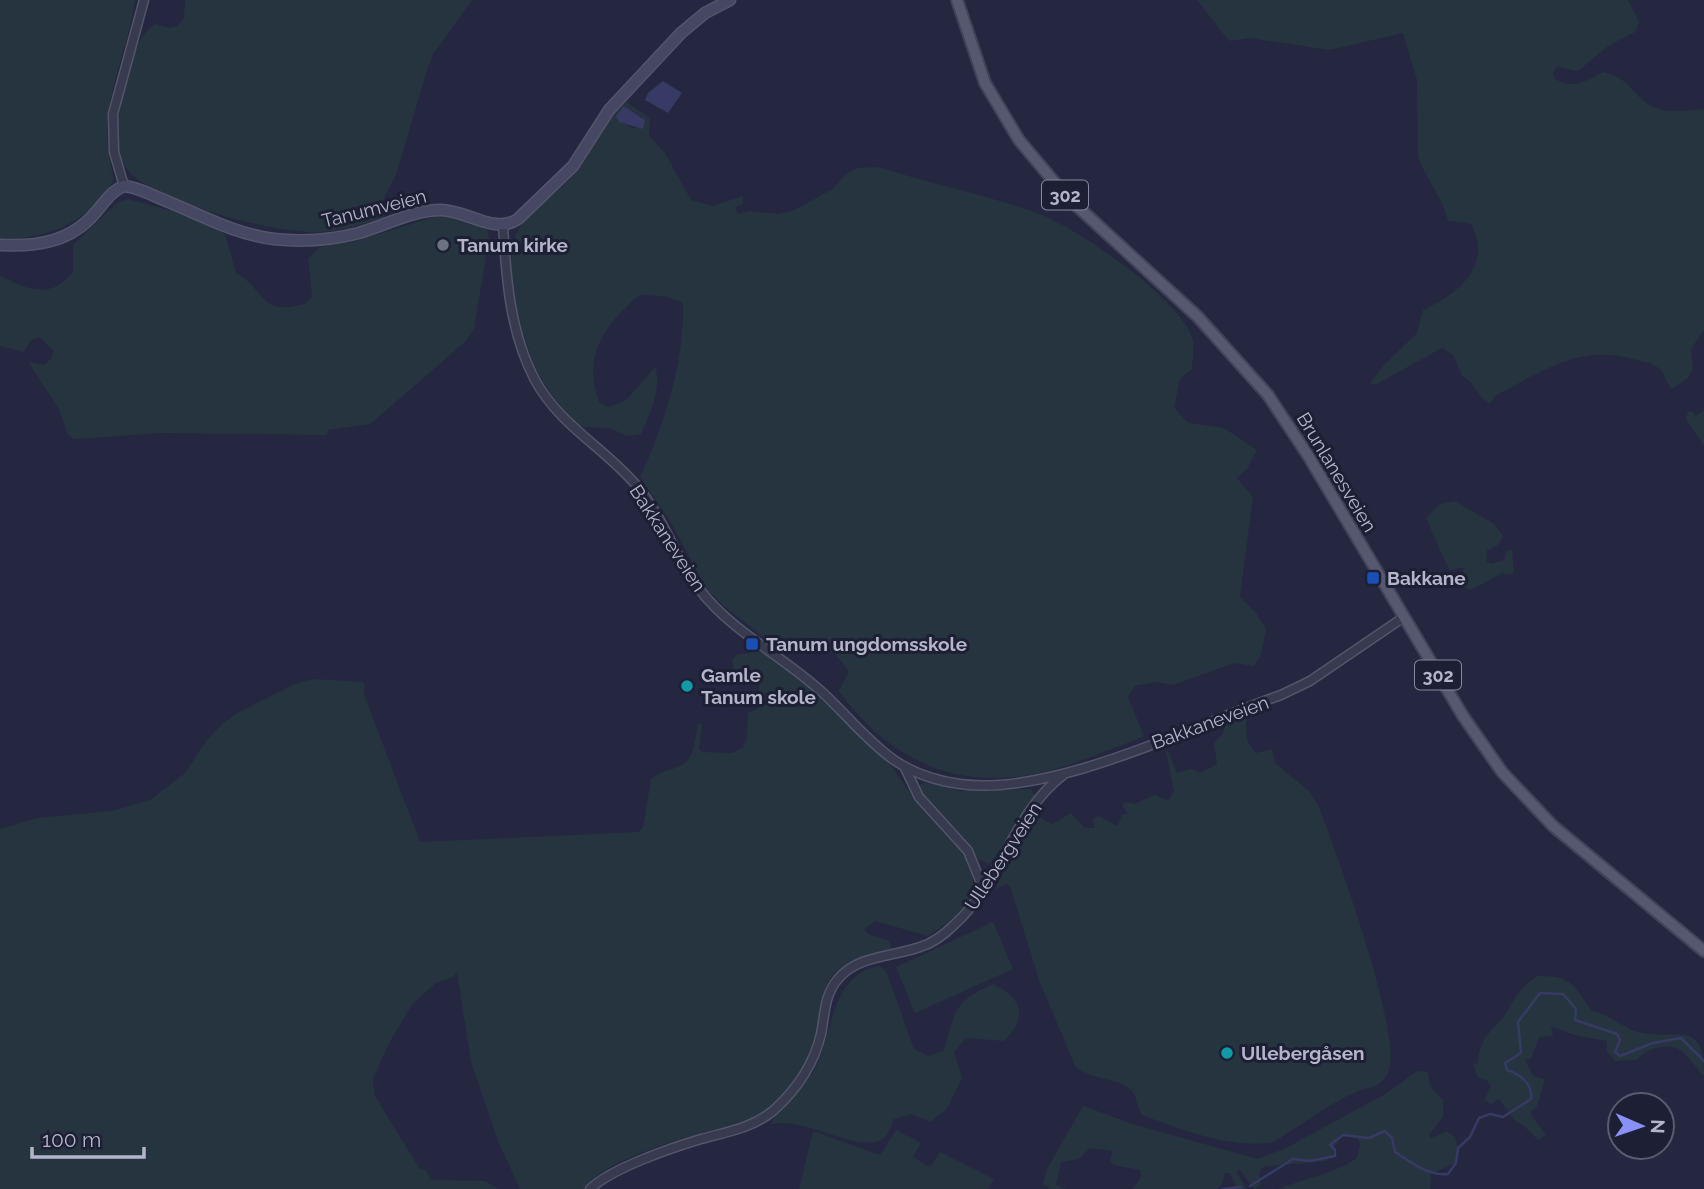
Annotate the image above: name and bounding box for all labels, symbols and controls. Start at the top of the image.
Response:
road number: 302 [1042,180,1088,210]
street label: Tanumveien [319,184,429,232]
place label: Tanum kirke [457,234,568,256]
marker: Tanum kirke [435,237,451,253]
street label: Brunlanesveien [1293,408,1381,536]
street label: Bakkaneveien [625,481,711,595]
place label: Bakkane [1387,567,1466,589]
marker: Bakkane [1365,570,1381,586]
place label: Tanum ungdomsskole [766,633,967,655]
marker: Tanum ungdomsskole [744,636,760,652]
road number: 302 [1415,660,1461,690]
place label: Gamle Tanum skole [701,664,816,708]
marker: Gamle Tanum skole [679,678,695,694]
street label: Bakkaneveien [1149,691,1271,753]
street label: Ullebergveien [960,798,1046,914]
place label: Ullebergåsen [1241,1042,1365,1064]
marker: Ullebergåsen [1219,1045,1235,1061]
north arrow [1606,1091,1676,1161]
scale bar [32,1116,144,1160]
text: N [1647,1119,1669,1134]
text: 100 m [42,1127,101,1152]

